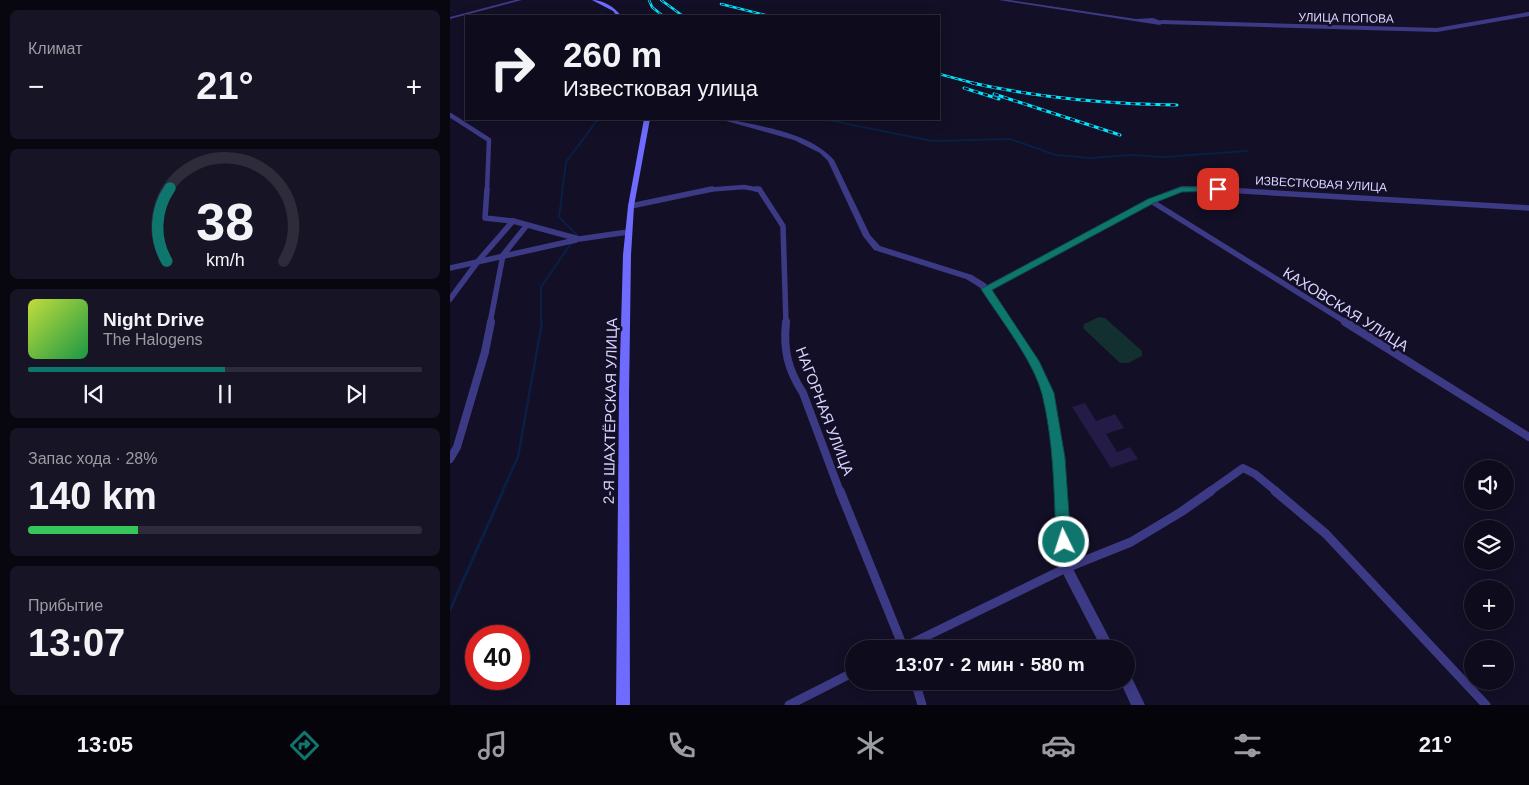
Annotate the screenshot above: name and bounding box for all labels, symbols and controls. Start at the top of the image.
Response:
street label: УЛИЦА ПОПОВА [1298,10,1394,26]
icon: right [480,35,545,100]
text: 260 m [563,35,662,74]
text: Климат [28,40,82,57]
text: 21° [196,65,254,107]
text: − [28,71,44,102]
text: + [406,71,422,102]
text: Известковая улица [563,76,758,101]
pin [1197,168,1239,210]
street label: ИЗВЕСТКОВАЯ УЛИЦА [1255,174,1387,194]
icon: arrive [1204,175,1232,203]
text: 38 [196,193,254,251]
text: km/h [206,250,244,270]
street label: КАХОВСКАЯ УЛИЦА [1280,263,1412,355]
text: Night Drive [103,309,204,330]
street label: 2-Я ШАХТЁРСКАЯ УЛИЦА [600,318,620,504]
text: The Halogens [103,331,203,348]
street label: НАГОРНАЯ УЛИЦА [793,344,857,478]
icon: previous [80,380,108,408]
icon: pause [211,380,239,408]
icon: next [342,380,370,408]
text: Запас хода · 28% [28,450,157,467]
map controls [1464,460,1514,690]
button: sound [1464,460,1514,510]
text: 140 km [28,475,157,517]
position arrow [1037,515,1089,567]
button: layers [1464,520,1514,570]
button: + [1464,580,1514,630]
text: Прибытие [28,597,103,614]
text: 13:07 [28,622,125,664]
speed limit sign: 40 [465,625,530,690]
button: − [1464,640,1514,690]
text: 13:07 · 2 мин · 580 m [895,654,1085,675]
icon: directions [287,728,322,763]
icon: music [475,728,510,763]
icon: phone [664,728,699,763]
icon: climate [853,728,888,763]
icon: car [1041,728,1076,763]
icon: filters [1230,728,1265,763]
text: 13:05 [77,732,133,757]
text: 21° [1419,732,1452,757]

